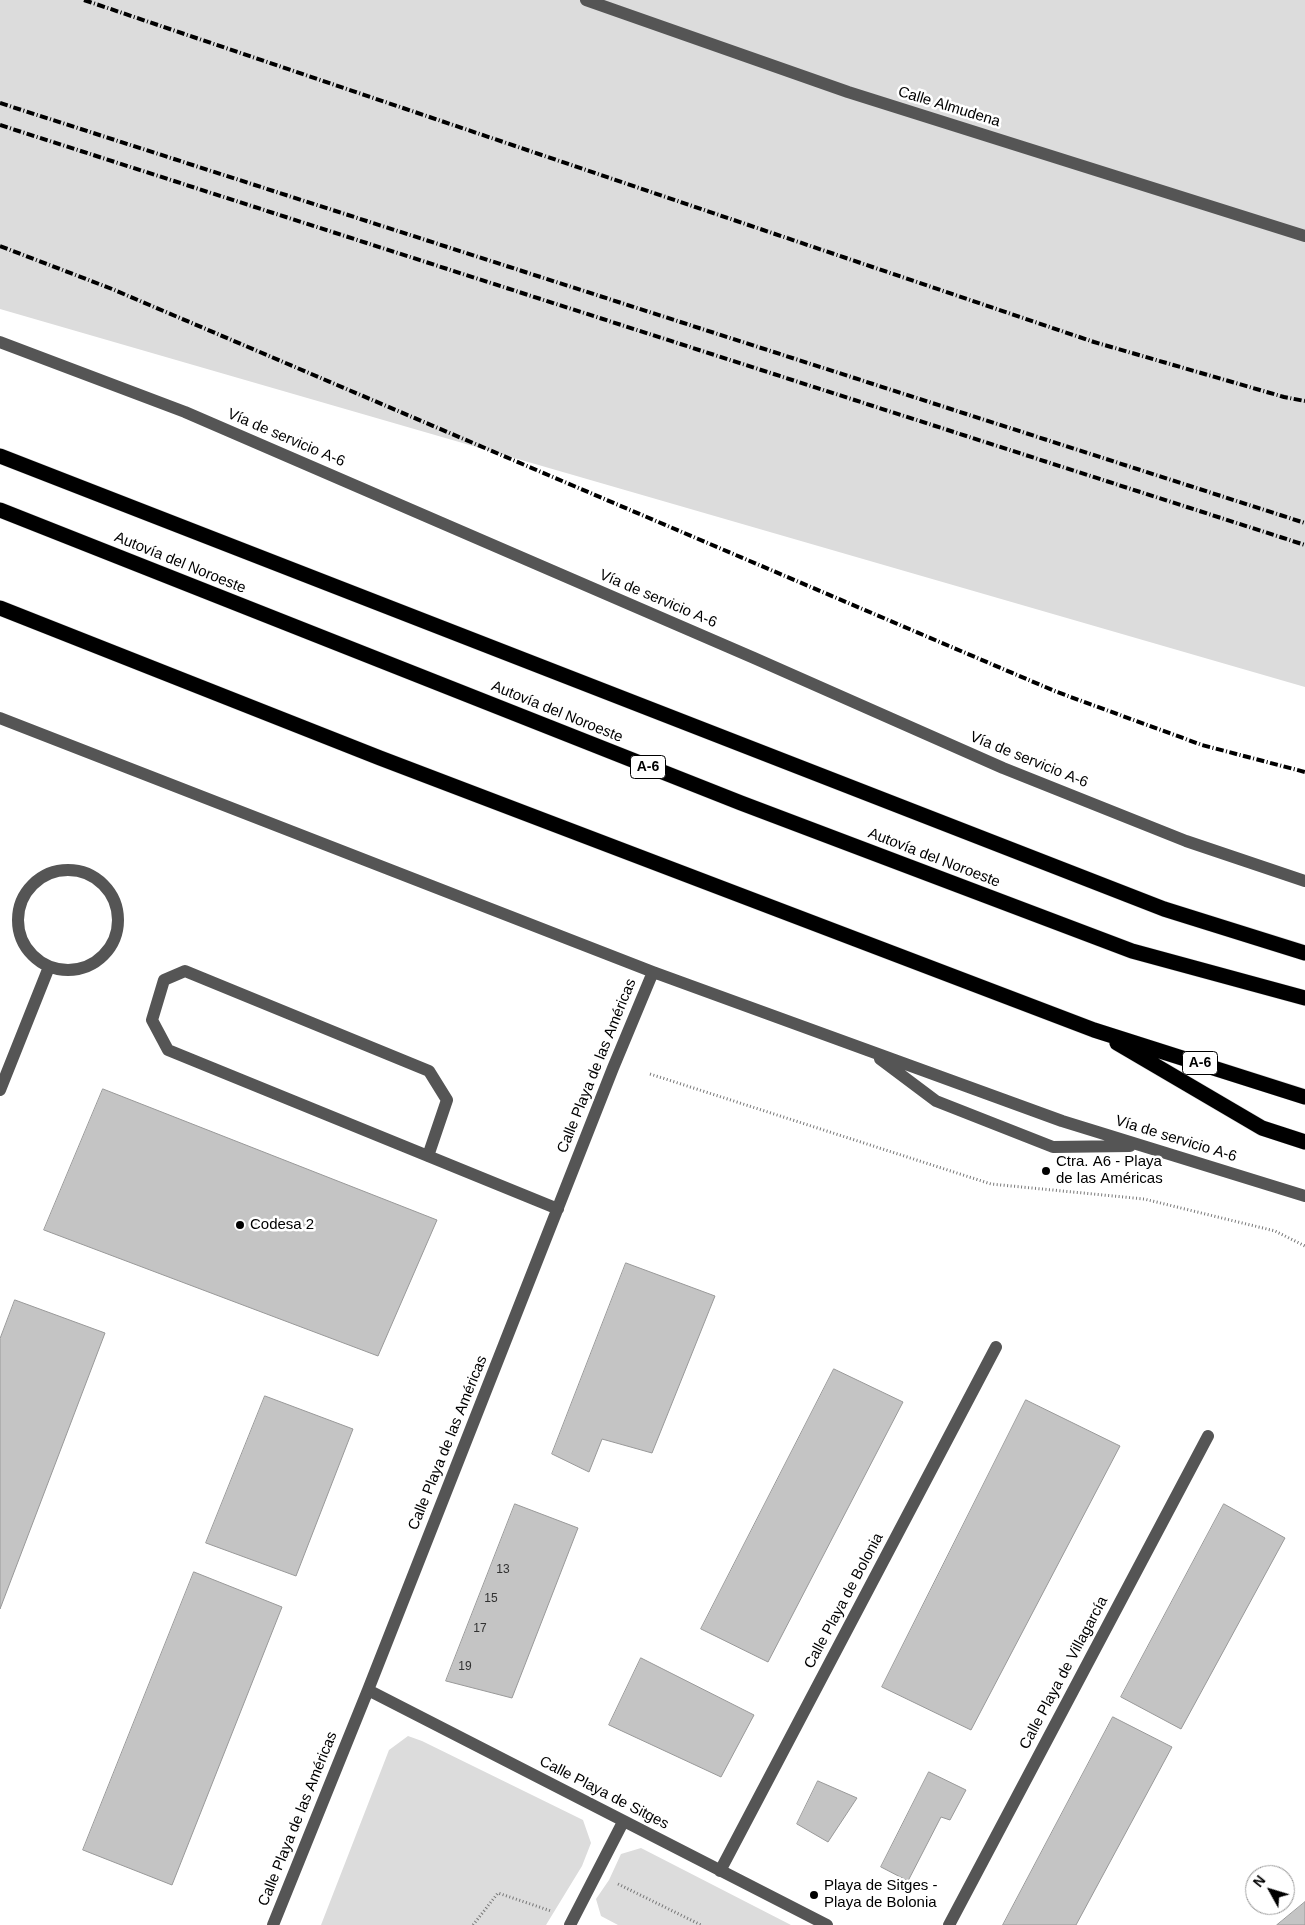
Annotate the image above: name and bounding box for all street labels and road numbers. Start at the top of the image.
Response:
street label: Calle Almudena [896,83,1002,131]
street label: Vía de servicio A-6 [225,405,347,471]
street label: Autovía del Noroeste [112,528,248,598]
street label: Vía de servicio A-6 [597,566,719,632]
street label: Autovía del Noroeste [489,677,625,747]
street label: Vía de servicio A-6 [967,728,1091,792]
road number: A-6 [630,756,666,779]
street label: Autovía del Noroeste [865,824,1003,892]
street label: Calle Playa de las Américas [554,976,640,1156]
road number: A-6 [1182,1052,1218,1074]
street label: Vía de servicio A-6 [1113,1112,1239,1166]
street label: Calle Playa de las Américas [405,1353,491,1533]
street label: Calle Playa de Bolonia [801,1530,887,1672]
street label: Calle Playa de Villagarcía [1016,1593,1112,1753]
street label: Calle Playa de las Américas [255,1729,341,1909]
street label: Calle Playa de Sitges [536,1753,672,1833]

